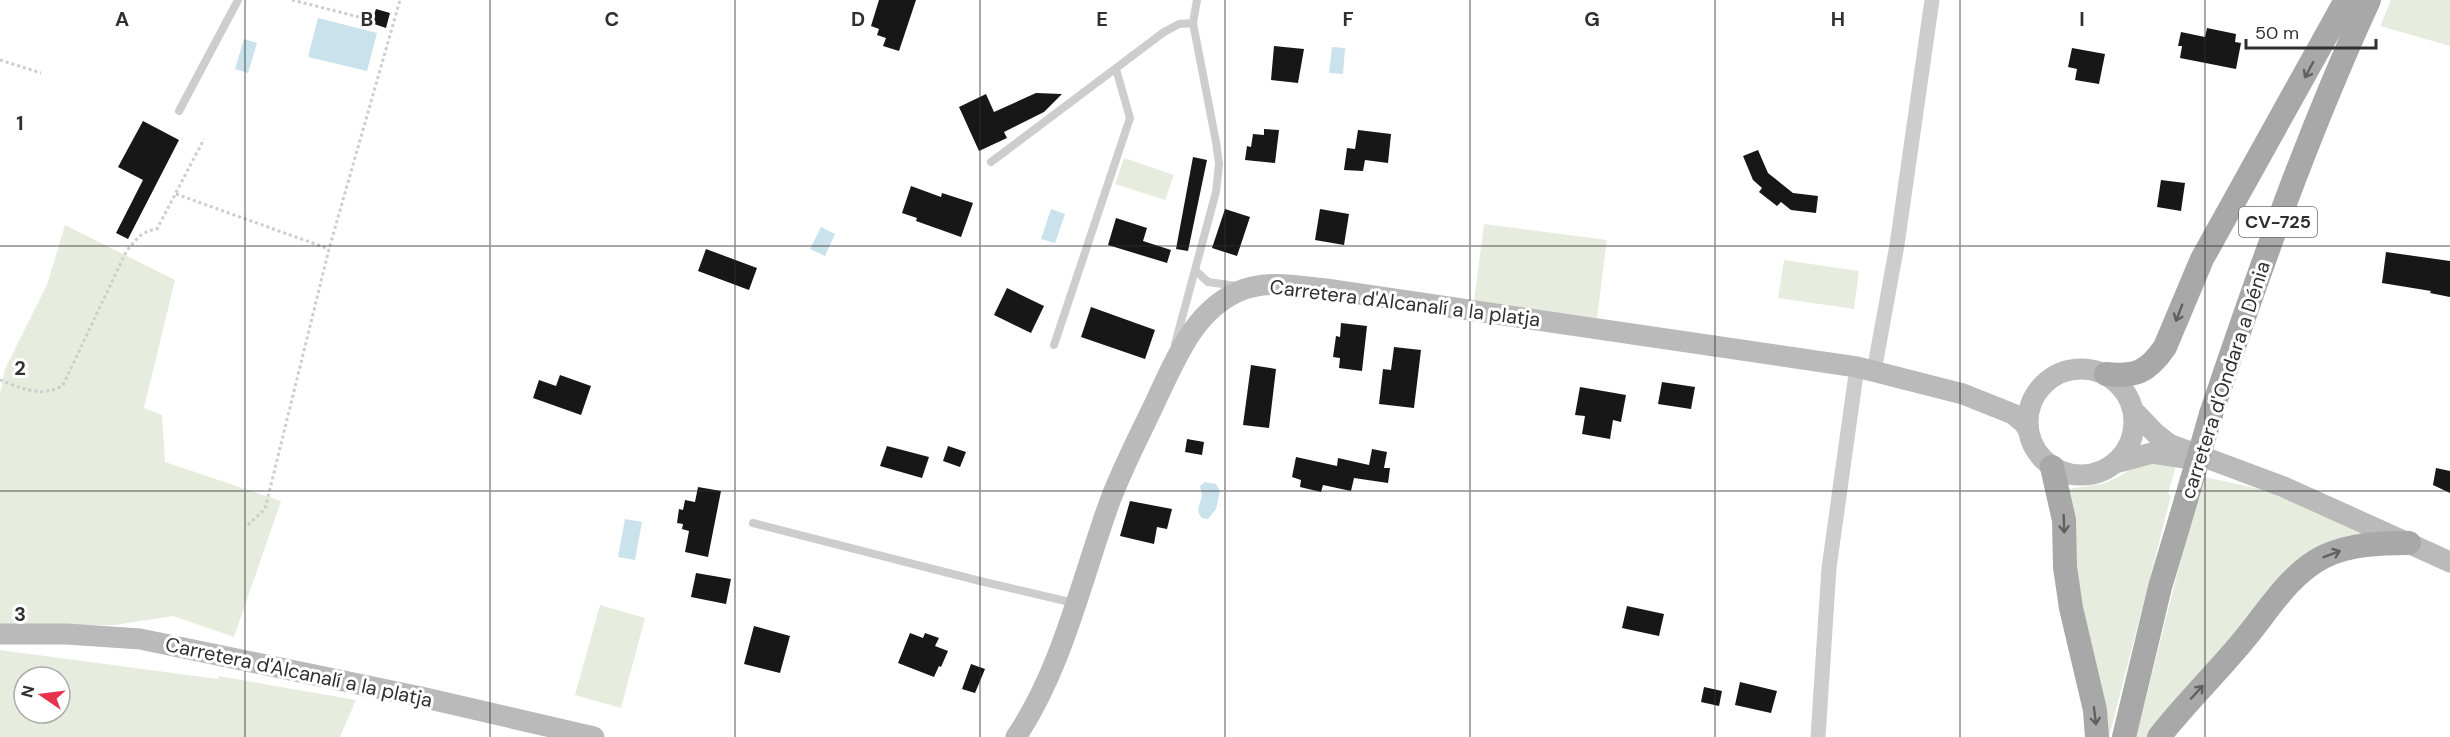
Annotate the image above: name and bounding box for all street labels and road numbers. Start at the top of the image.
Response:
road number: CV-725 [2239,207,2317,237]
street label: carretera d'Ondara a Dénia [2174,258,2276,502]
street label: Carretera d'Alcanalí a la platja [1268,273,1542,333]
street label: Carretera d'Alcanalí a la platja [163,631,435,713]

